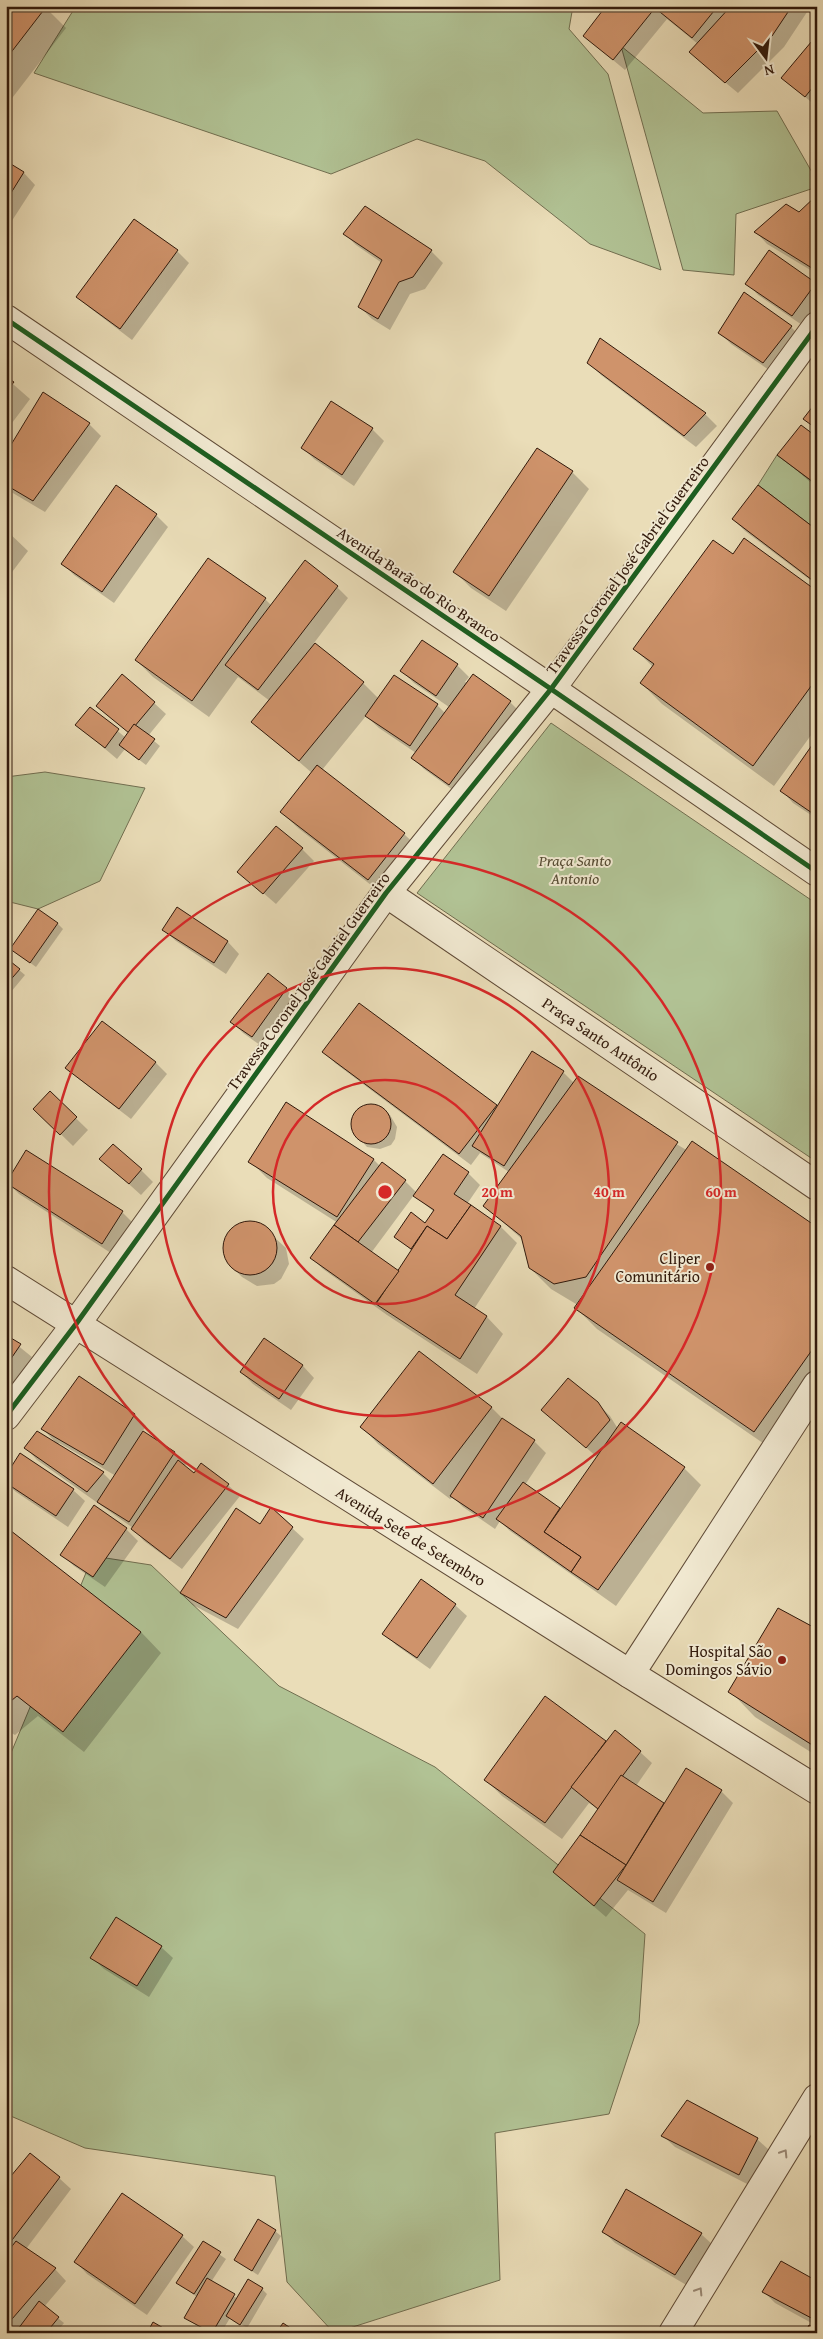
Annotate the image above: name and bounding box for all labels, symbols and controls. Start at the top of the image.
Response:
north arrow [740,32,790,82]
text: N [762,60,776,82]
street label: Travessa Coronel José Gabriel Guerreiro [539,451,715,679]
street label: Avenida Barão do Rio Branco [332,520,506,648]
park label: Praça Santo Antonio [538,848,611,890]
street label: Travessa Coronel José Gabriel Guerreiro [220,867,396,1095]
street label: Praça Santo Antônio [538,991,664,1087]
text: 20 m [481,1181,513,1202]
text: 40 m [593,1181,625,1202]
text: 60 m [705,1181,737,1202]
centre of rings [376,1183,394,1201]
place label: Cliper Comunitário [615,1246,700,1288]
marker: Cliper Comunitário [704,1261,716,1273]
street label: Avenida Sete de Setembro [331,1480,491,1592]
place label: Hospital São Domingos Sávio [666,1639,772,1681]
marker: Hospital São Domingos Sávio [776,1654,788,1666]
one-way arrow [777,2149,787,2158]
one-way arrow [692,2288,702,2297]

